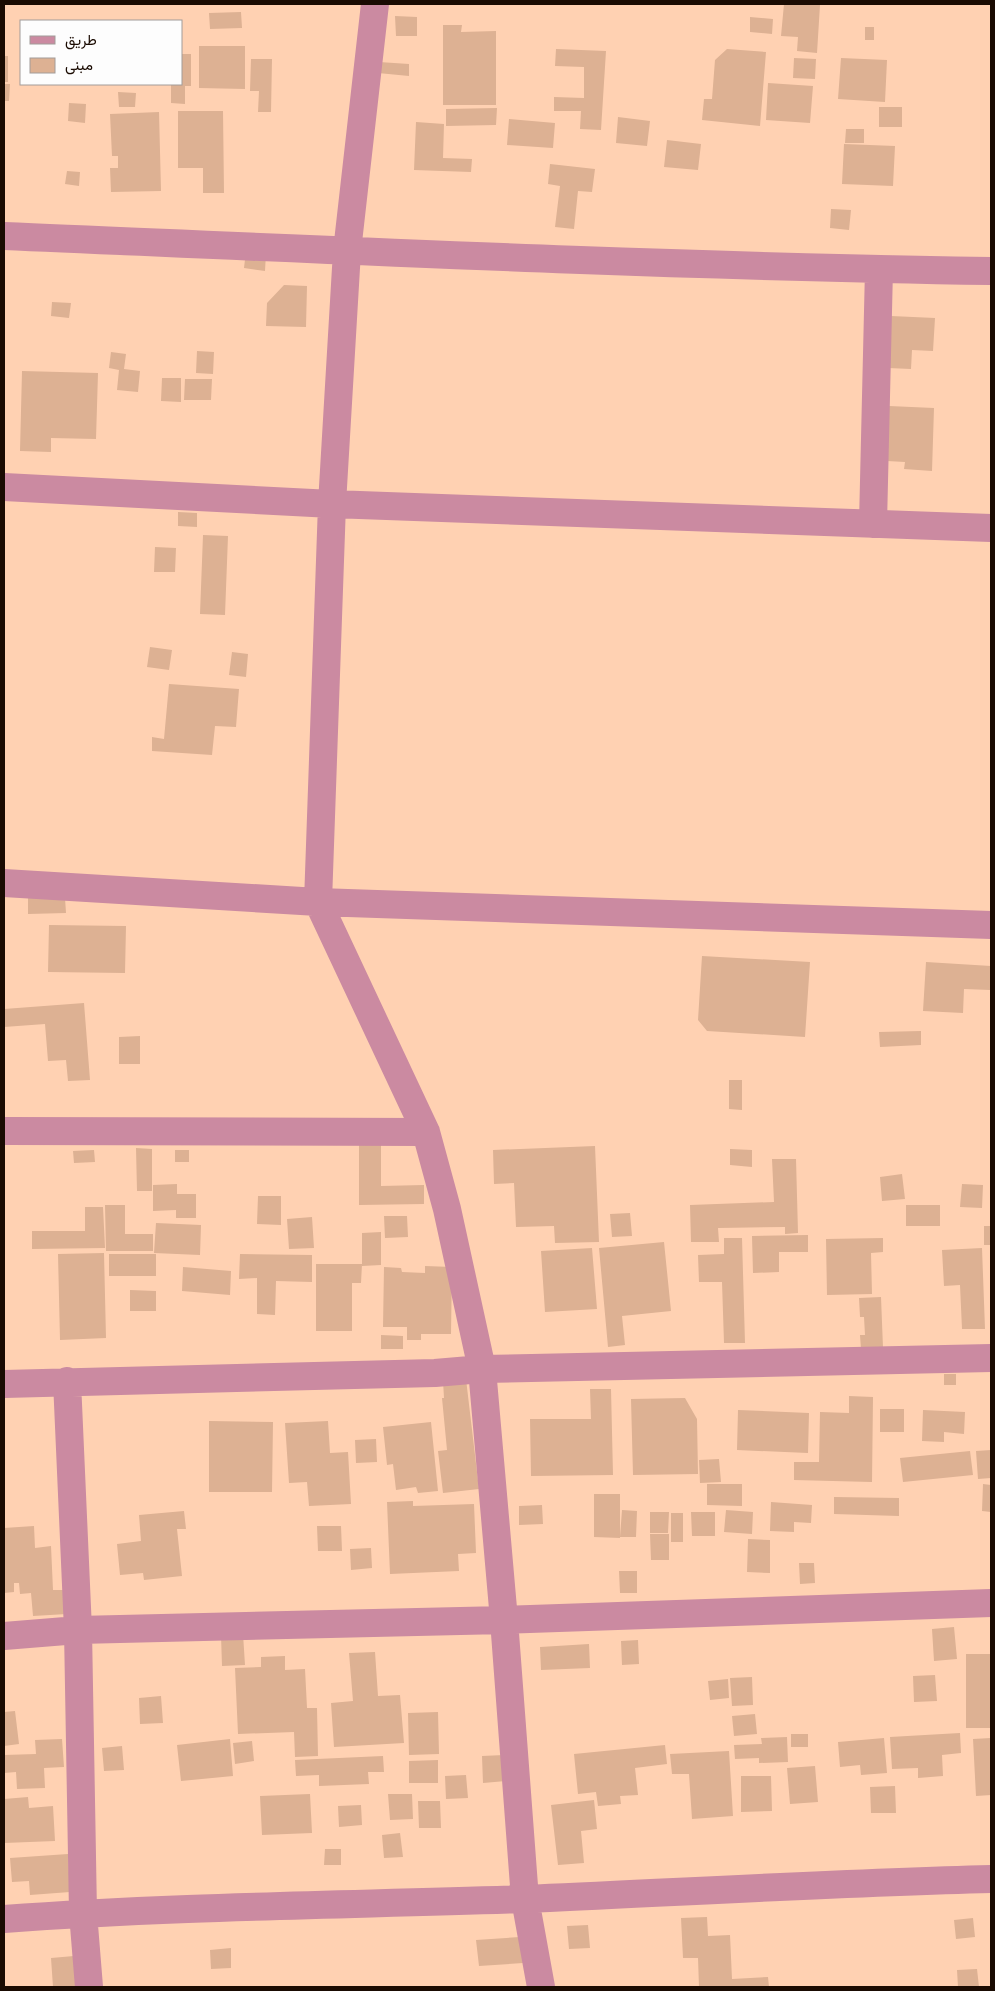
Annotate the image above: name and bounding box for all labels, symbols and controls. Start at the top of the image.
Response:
legend [20,20,182,85]
text: طريق [65,28,97,51]
text: مبنى [65,53,93,76]

